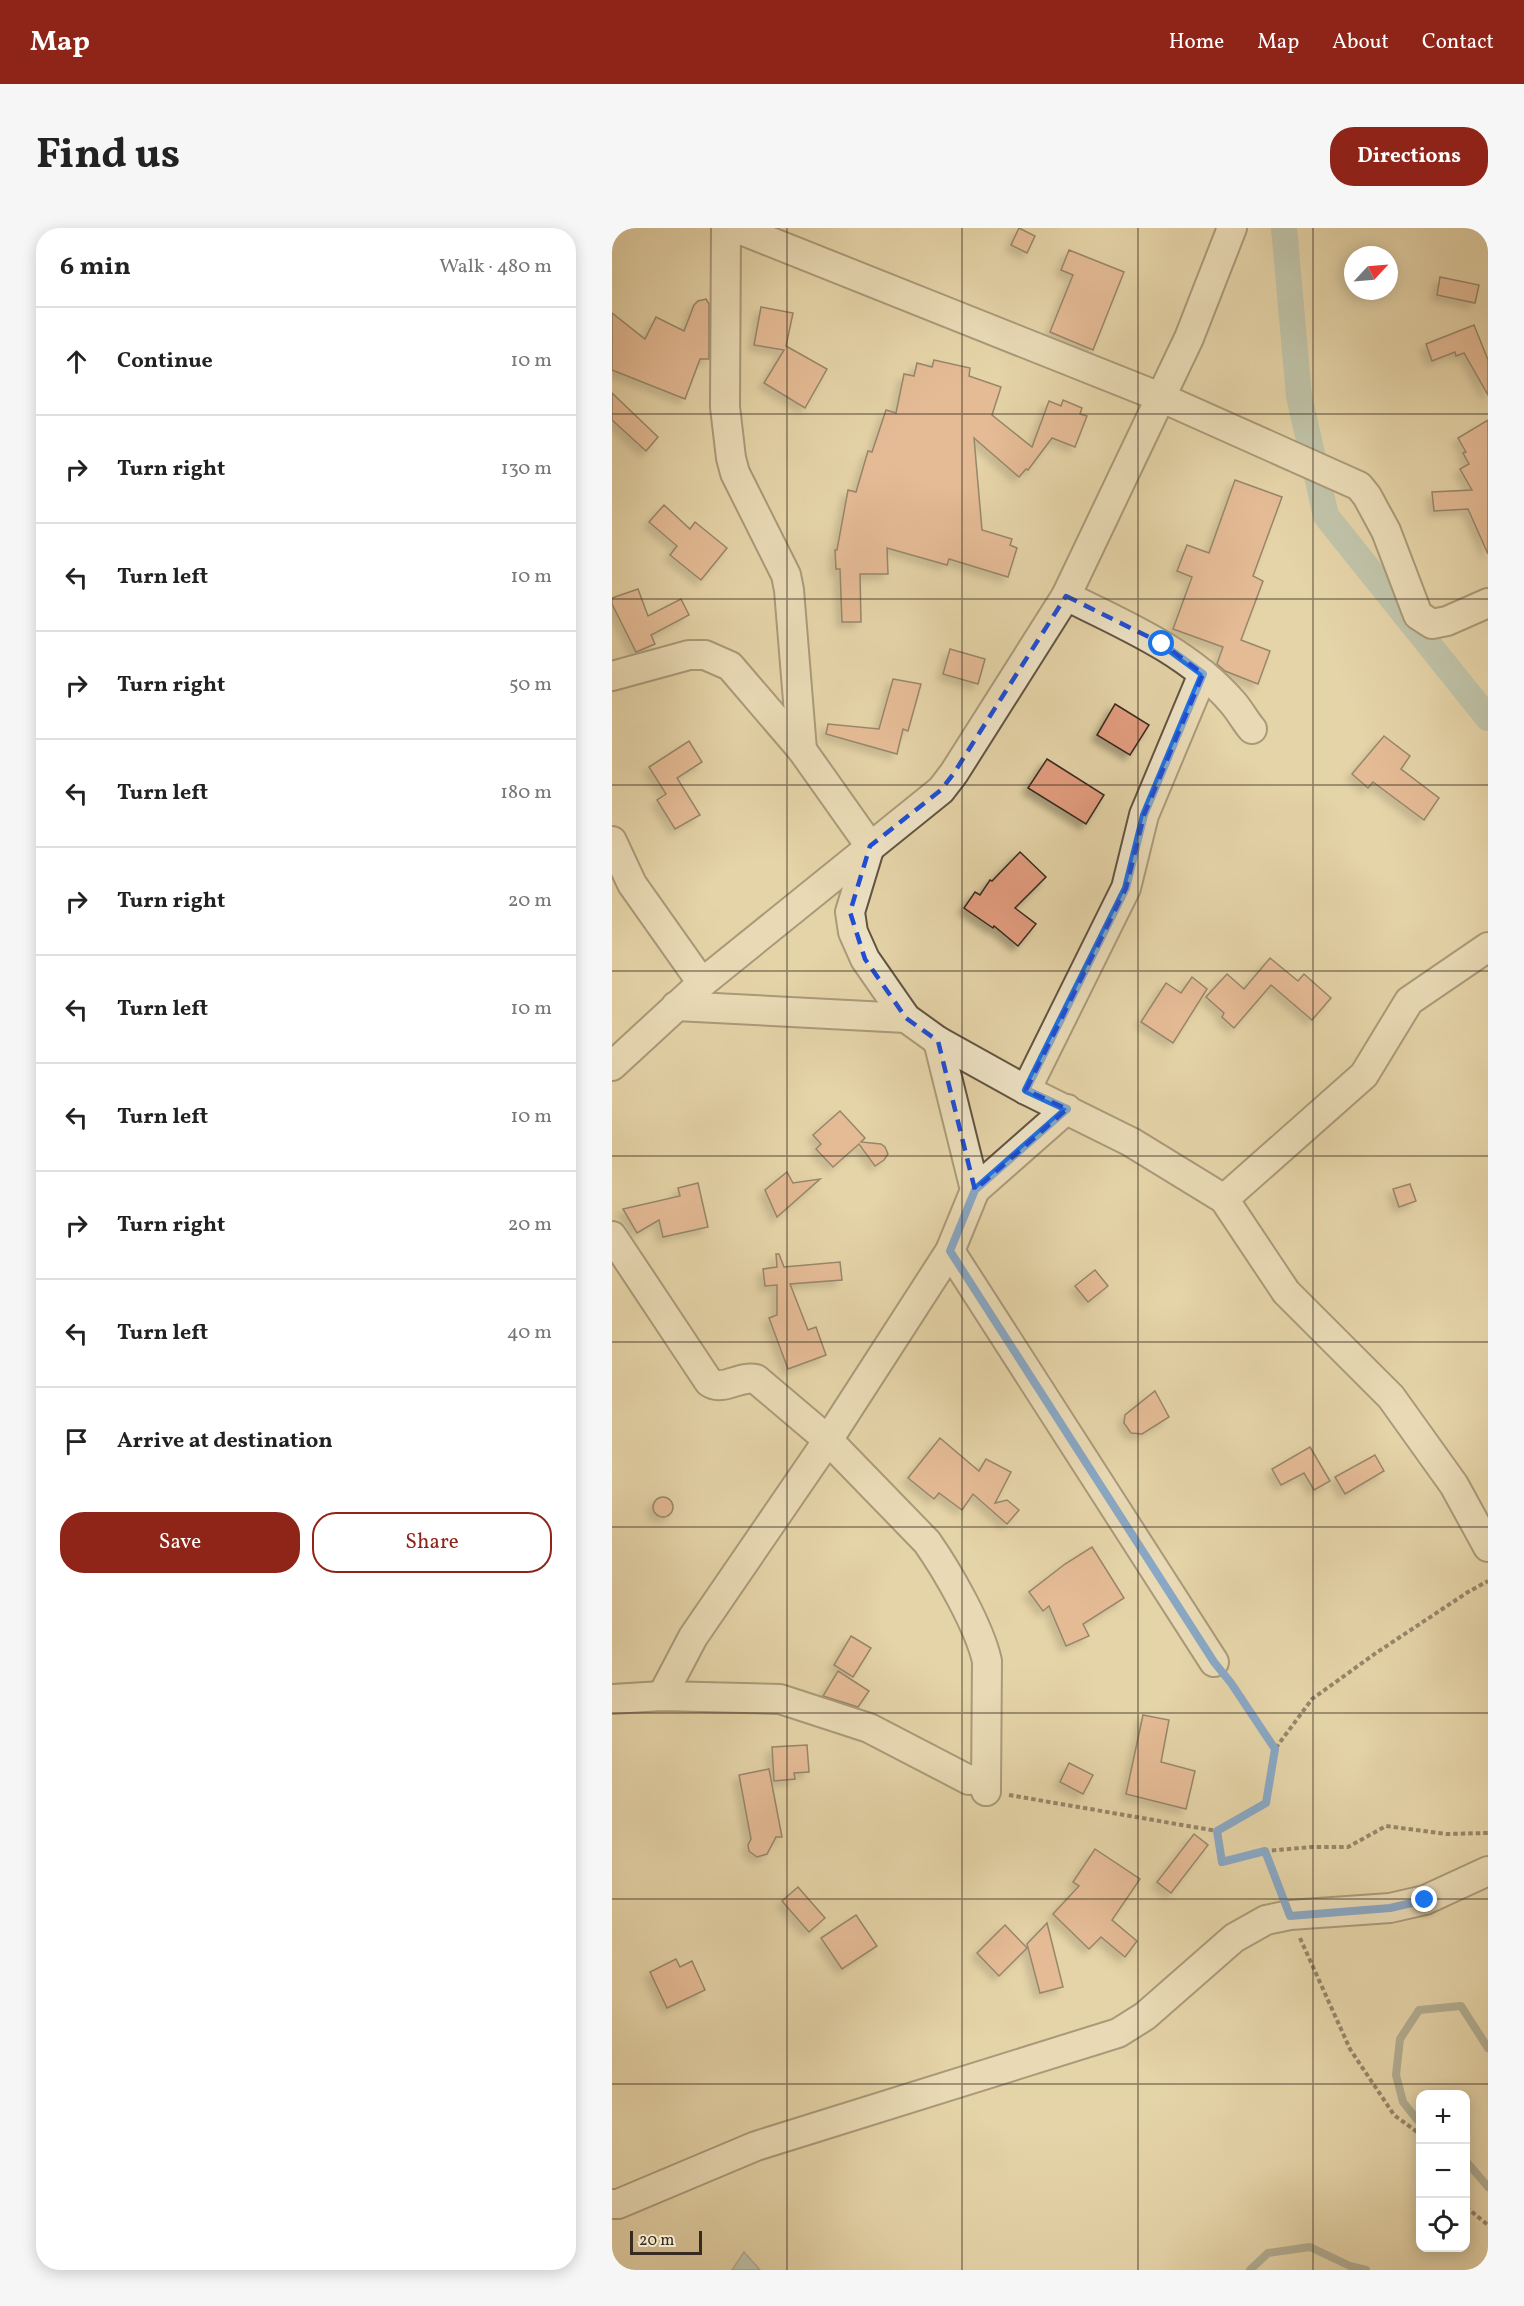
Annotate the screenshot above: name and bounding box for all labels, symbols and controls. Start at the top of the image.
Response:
text: Map [30,23,90,62]
text: Home [1169,28,1224,57]
text: Map [1257,28,1299,57]
text: About [1332,28,1389,57]
text: Contact [1422,28,1494,57]
text: Find us [36,127,180,186]
button: Directions [1330,127,1488,186]
north arrow [1344,246,1398,300]
text: 6 min [60,249,131,285]
text: Walk · 480 m [439,253,552,281]
icon: ahead [60,345,93,378]
text: Continue [117,346,213,377]
text: 10 m [511,347,552,375]
icon: right [60,453,93,486]
text: Turn right [117,454,225,485]
text: 130 m [501,455,552,483]
icon: left [60,561,93,594]
text: Turn left [117,562,208,593]
text: 10 m [511,563,552,591]
route start [1148,630,1174,656]
icon: right [60,669,93,702]
text: Turn right [117,670,225,701]
text: 50 m [509,671,552,699]
icon: left [60,777,93,810]
text: Turn left [117,778,208,809]
text: 180 m [500,779,552,807]
icon: right [60,885,93,918]
text: Turn right [117,886,225,917]
text: 20 m [508,887,552,915]
icon: left [60,993,93,1026]
text: Turn left [117,994,208,1025]
text: 10 m [511,995,552,1023]
icon: left [60,1101,93,1134]
text: Turn left [117,1102,208,1133]
text: 10 m [511,1103,552,1131]
icon: right [60,1209,93,1242]
text: Turn right [117,1210,225,1241]
text: 20 m [508,1211,552,1239]
icon: left [60,1317,93,1350]
text: Turn left [117,1318,208,1349]
text: 40 m [507,1319,552,1347]
icon: arrive [60,1425,93,1458]
text: Arrive at destination [117,1426,333,1457]
button: Save [60,1512,300,1573]
button: Share [312,1512,552,1573]
route end [1411,1886,1437,1912]
map controls [1416,2090,1470,2252]
button: + [1416,2090,1470,2144]
button: − [1416,2144,1470,2198]
button: locate [1416,2198,1470,2252]
scale bar [630,2228,702,2256]
text: 20 m [639,2230,674,2252]

